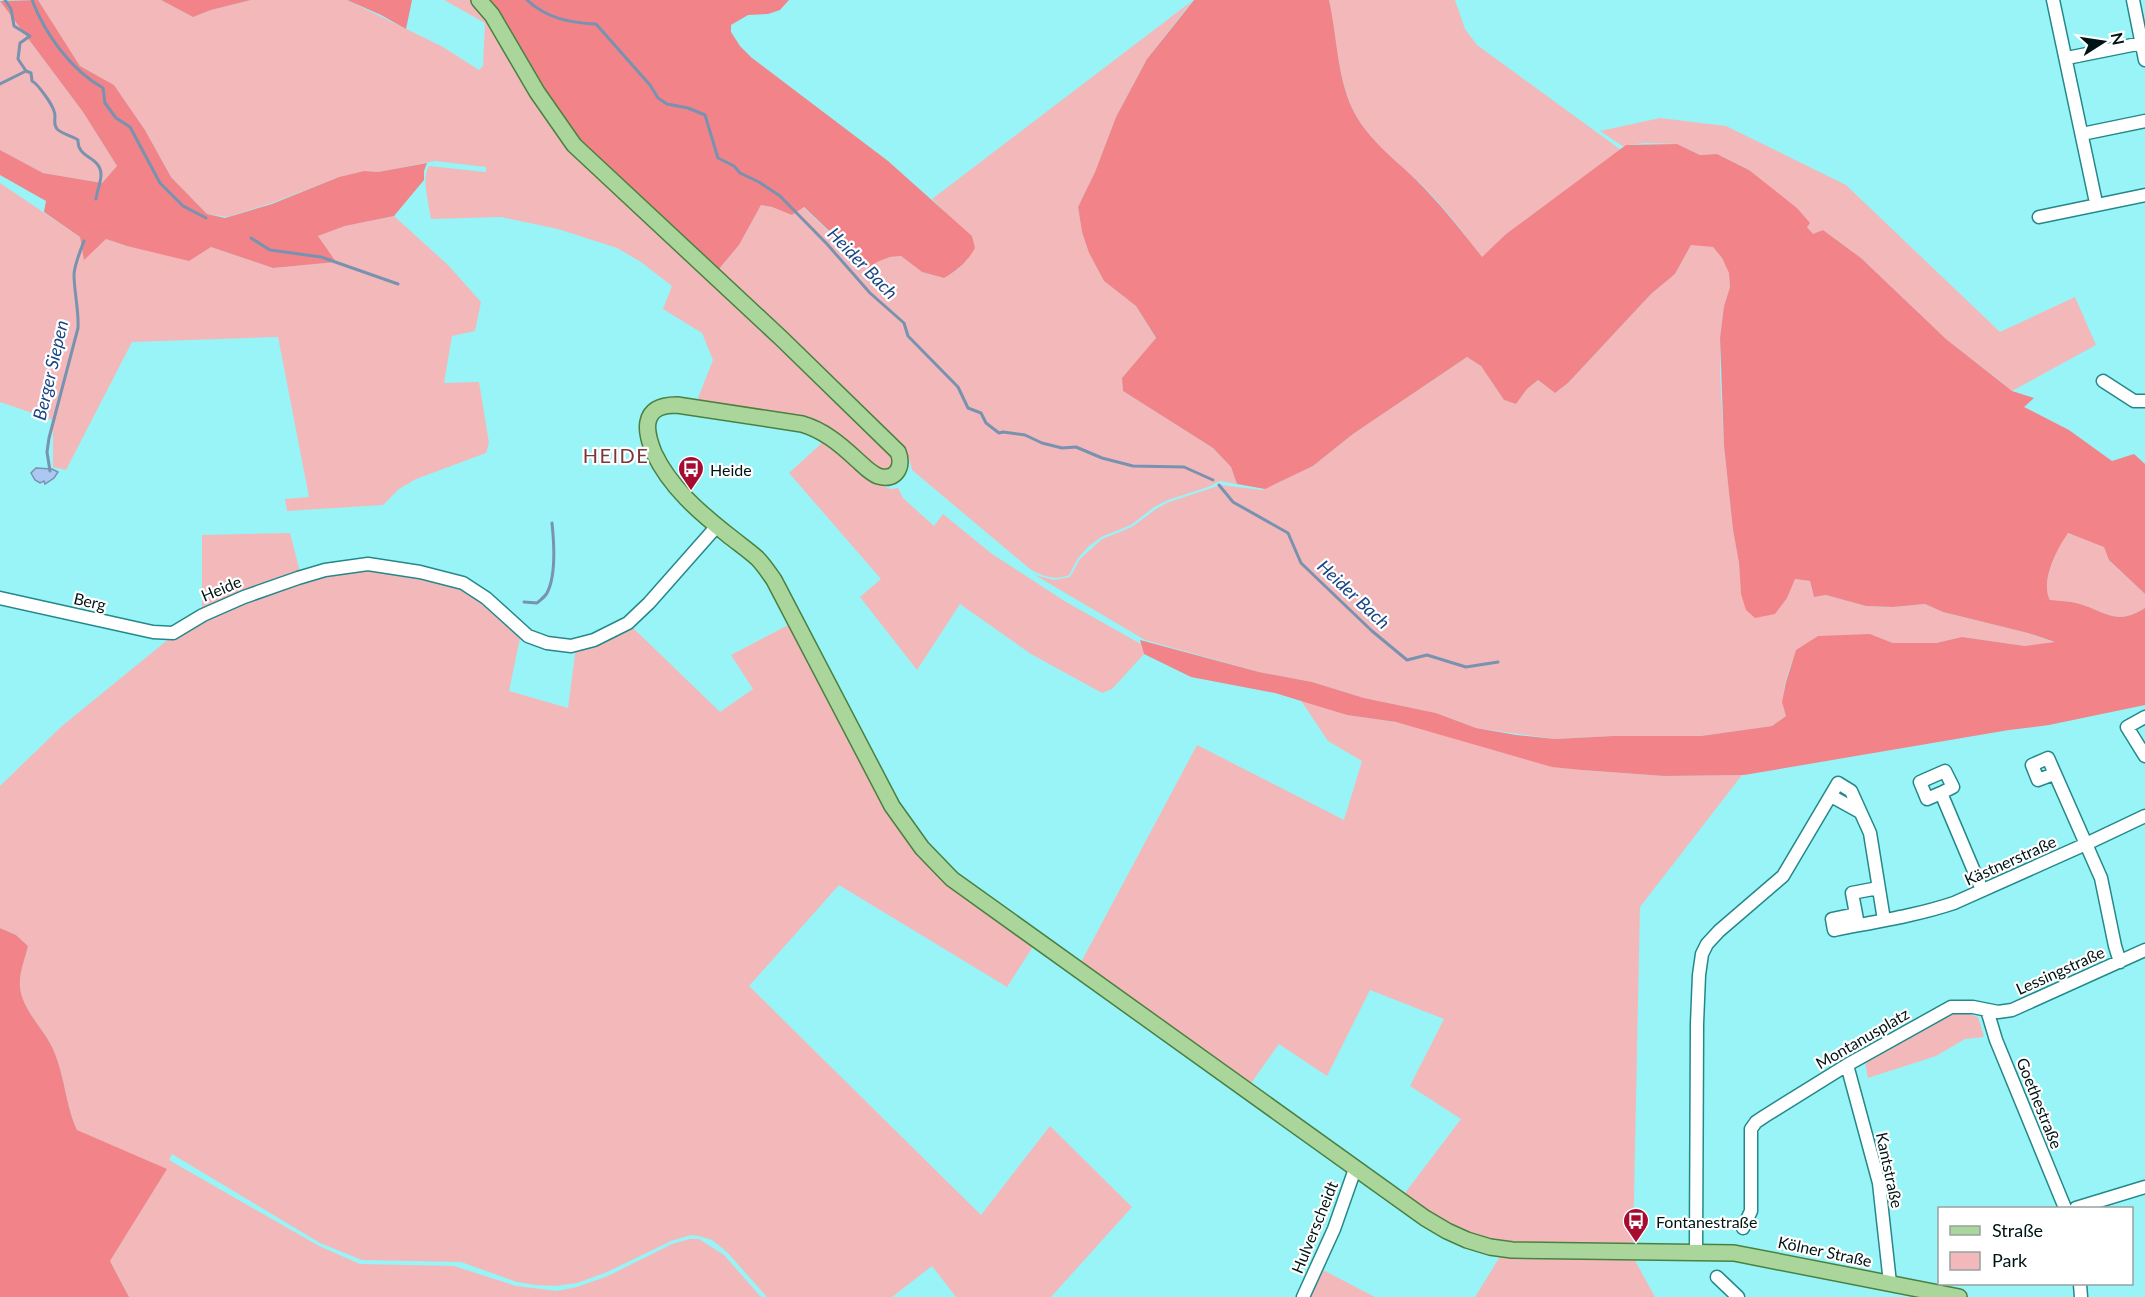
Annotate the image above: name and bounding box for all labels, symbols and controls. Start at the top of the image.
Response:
north arrow [2073,12,2133,72]
text: N [2108,31,2129,47]
water label: Heider Bach [823,223,903,303]
water label: Berger Siepen [28,318,72,422]
district label: HEIDE [583,443,649,467]
bus stop icon: Heide [676,454,706,492]
place label: Heide [710,460,752,479]
water label: Heider Bach [1313,555,1395,633]
street label: Heide [198,571,244,605]
street label: Berg [72,588,108,614]
street label: Kästnerstraße [1961,831,2059,889]
street label: Lessingstraße [2013,942,2107,998]
street label: Montanusplatz [1812,1004,1912,1072]
street label: Goethestraße [2013,1055,2067,1151]
street label: Kantstraße [1873,1130,1907,1210]
street label: Hulverscheidt [1287,1178,1341,1276]
bus stop icon: Fontanestraße [1621,1206,1651,1244]
legend [1938,1207,2133,1285]
place label: Fontanestraße [1656,1212,1757,1231]
text: Straße [1992,1219,2043,1241]
street label: Kölner Straße [1776,1232,1874,1270]
text: Park [1992,1249,2028,1271]

